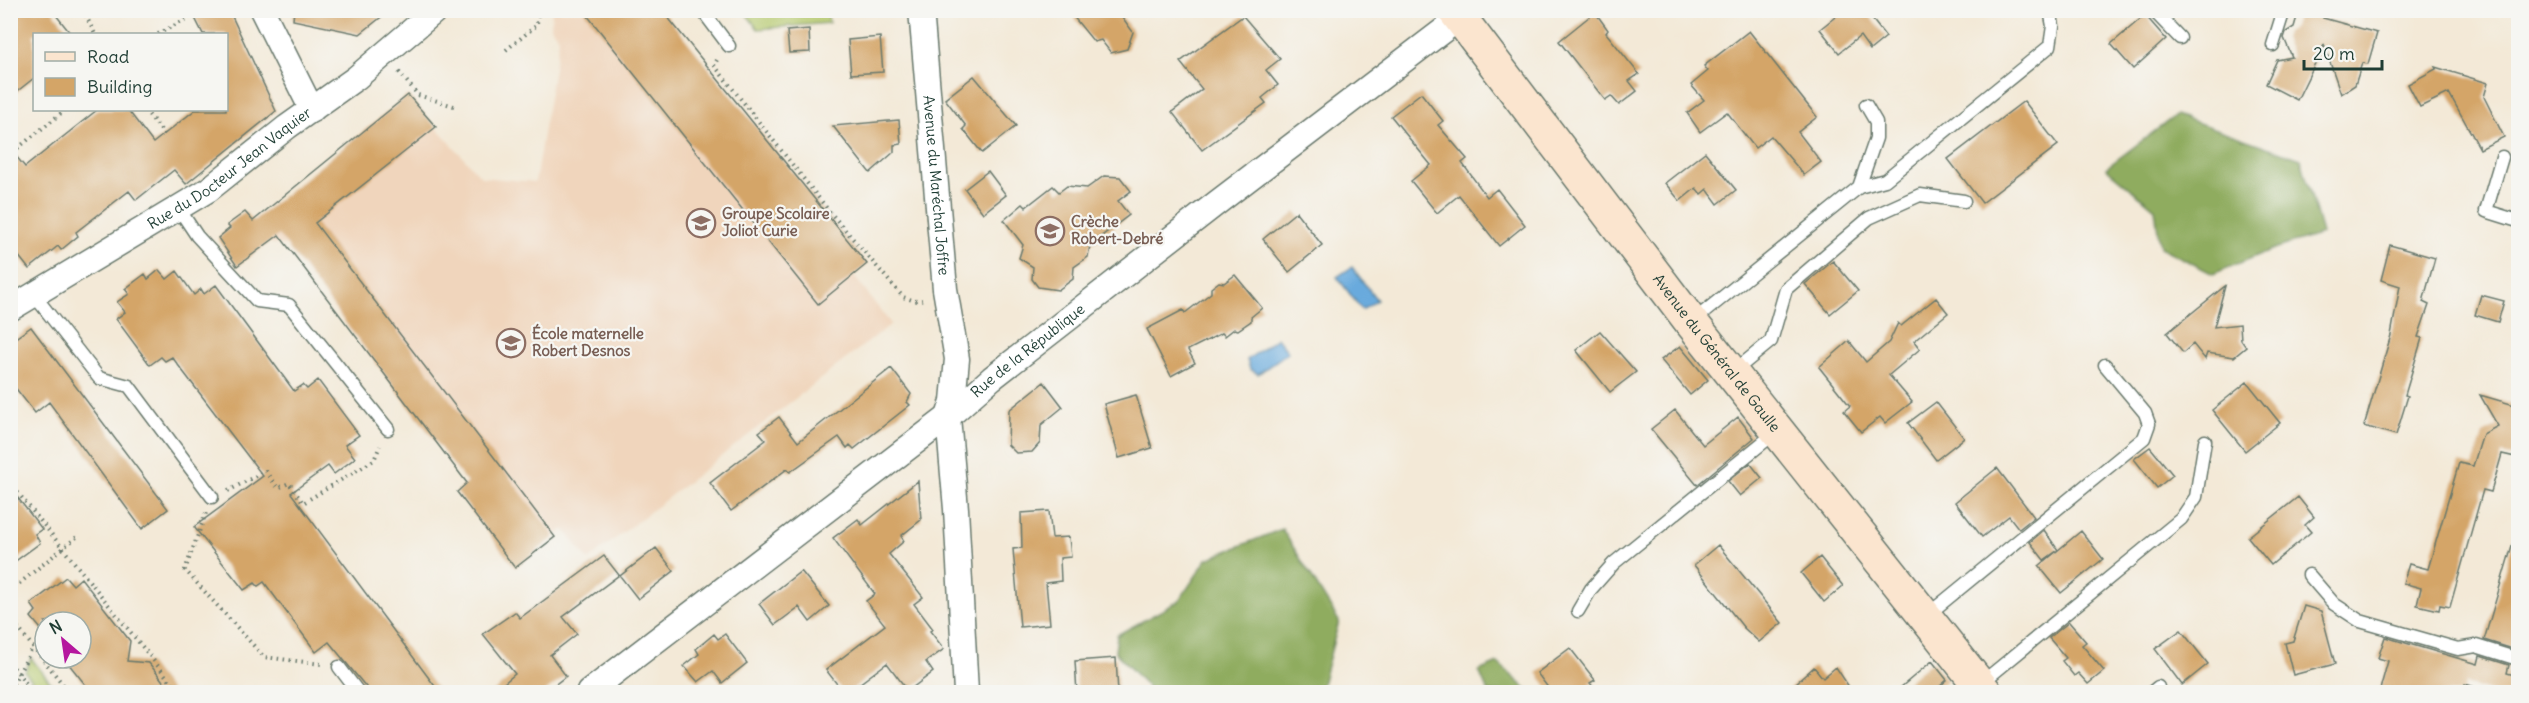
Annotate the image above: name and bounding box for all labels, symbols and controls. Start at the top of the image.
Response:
legend [33,33,228,111]
scale bar [2304,33,2382,71]
text: 20 m [2313,42,2355,65]
text: Road [87,45,130,68]
text: Building [87,75,152,98]
street label: Avenue du Maréchal Joffre [919,94,954,276]
street label: Rue du Docteur Jean Vaquier [144,103,315,233]
place label: Groupe Scolaire Joliot Curie [722,204,830,240]
school or university icon: Groupe Scolaire Joliot Curie [685,207,717,239]
place label: Crèche Robert-Debré [1071,212,1163,248]
school or university icon: Crèche Robert-Debré [1034,215,1066,247]
street label: Avenue du Général de Gaulle [1649,270,1785,436]
street label: Rue de la République [966,299,1088,402]
place label: École maternelle Robert Desnos [532,323,644,360]
school or university icon: École maternelle Robert Desnos [495,327,527,359]
north arrow [33,610,93,670]
text: N [46,615,65,638]

